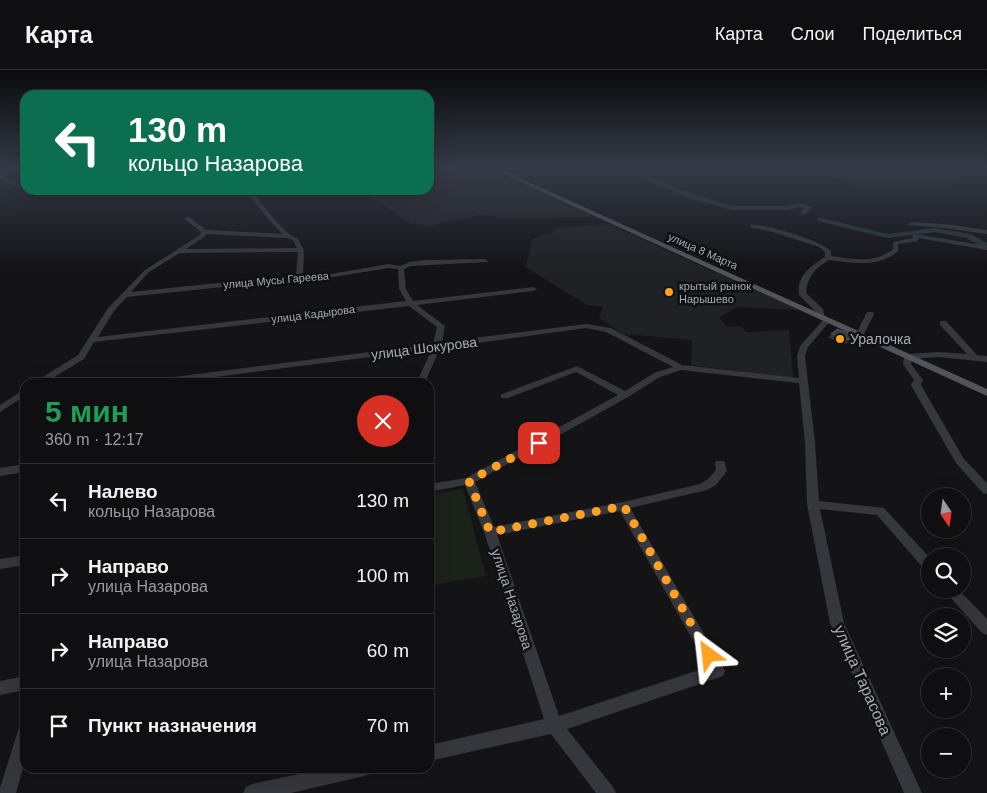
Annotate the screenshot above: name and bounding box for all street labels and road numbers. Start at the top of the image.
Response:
street label: улица 8 Марта [666,230,740,272]
street label: улица Мусы Гареева [223,269,330,291]
street label: улица Кадырова [270,303,356,325]
street label: улица Шокурова [370,334,478,362]
street label: улица Назарова [488,547,536,652]
street label: улица Тарасова [831,623,894,738]

